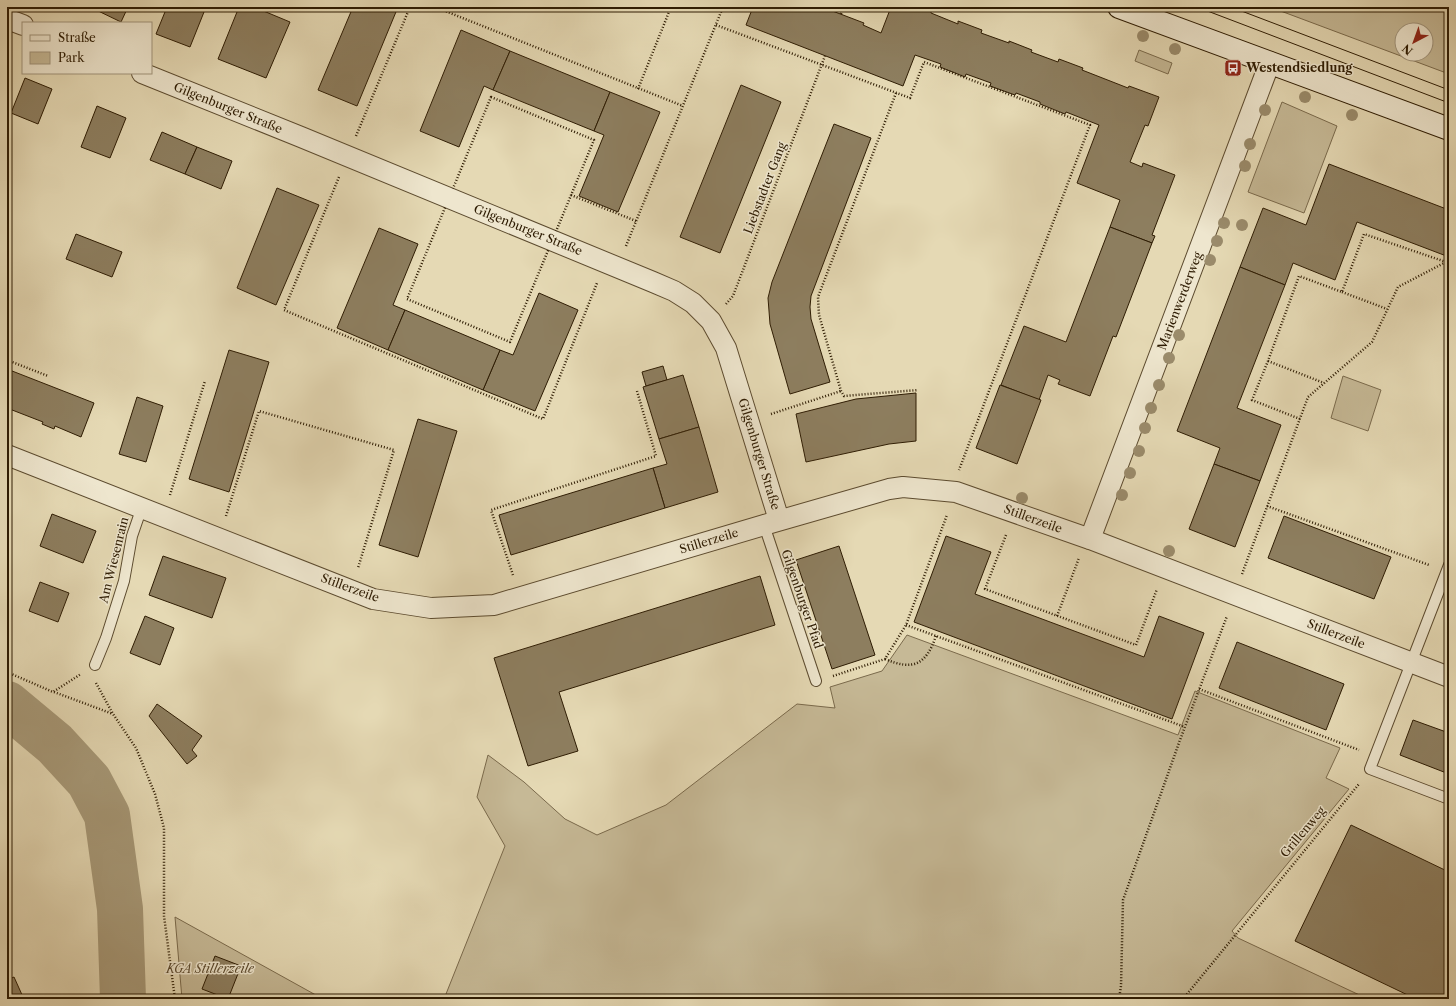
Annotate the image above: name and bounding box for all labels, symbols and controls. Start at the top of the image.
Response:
legend [22,22,152,74]
north arrow [1394,22,1434,62]
text: Straße [58,30,96,45]
text: N [1399,41,1416,58]
text: Park [58,50,85,65]
bus stop icon: Westendsiedlung [1223,58,1243,78]
place label: Westendsiedlung [1245,60,1354,75]
street label: Gilgenburger Straße [172,79,285,136]
street label: Liebstadter Gang [740,139,789,236]
street label: Gilgenburger Straße [472,201,585,258]
street label: Marienwerderweg [1154,249,1205,352]
street label: Gilgenburger Straße [735,396,784,512]
street label: Stillerzeile [1002,501,1065,536]
street label: Am Wiesenrain [95,515,132,605]
street label: Stillerzeile [678,524,740,557]
street label: Gilgenburger Pfad [778,547,827,651]
street label: Stillerzeile [319,570,382,605]
street label: Stillerzeile [1305,616,1368,652]
street label: Grillenweg [1277,803,1329,860]
park label: KGA Stillerzeile [165,961,255,976]

